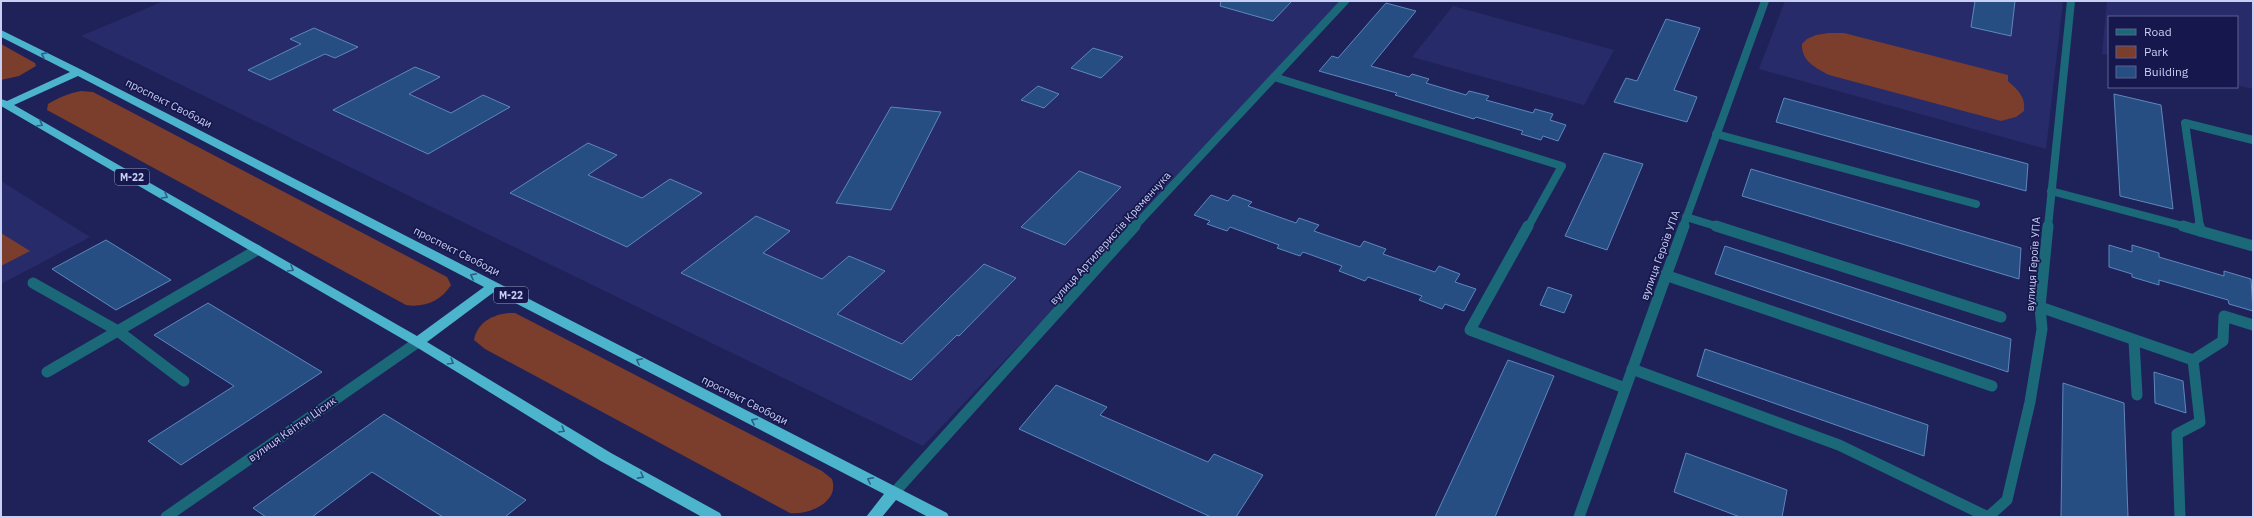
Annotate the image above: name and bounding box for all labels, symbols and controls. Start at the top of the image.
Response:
legend [2108,16,2238,88]
text: Road [2144,24,2172,39]
text: Park [2144,44,2169,59]
one-way arrow [41,52,49,60]
text: Building [2144,64,2189,79]
street label: проспект Свободи [123,75,215,131]
one-way arrow [36,120,43,127]
street label: вулиця Артилеристів Кременчука [1046,168,1174,308]
road number: М-22 [115,169,149,185]
one-way arrow [161,192,168,199]
street label: вулиця Героїв УПА [1637,208,1683,302]
street label: вулиця Героїв УПА [2023,216,2043,312]
street label: проспект Свободи [411,223,503,279]
one-way arrow [287,265,294,272]
one-way arrow [470,273,478,280]
road number: М-22 [494,287,528,303]
one-way arrow [447,357,454,365]
one-way arrow [635,358,643,366]
street label: проспект Свободи [699,372,791,428]
street label: вулиця Квітки Цісик [245,393,339,465]
one-way arrow [751,418,758,425]
one-way arrow [558,425,565,432]
one-way arrow [636,471,644,479]
one-way arrow [866,478,874,485]

